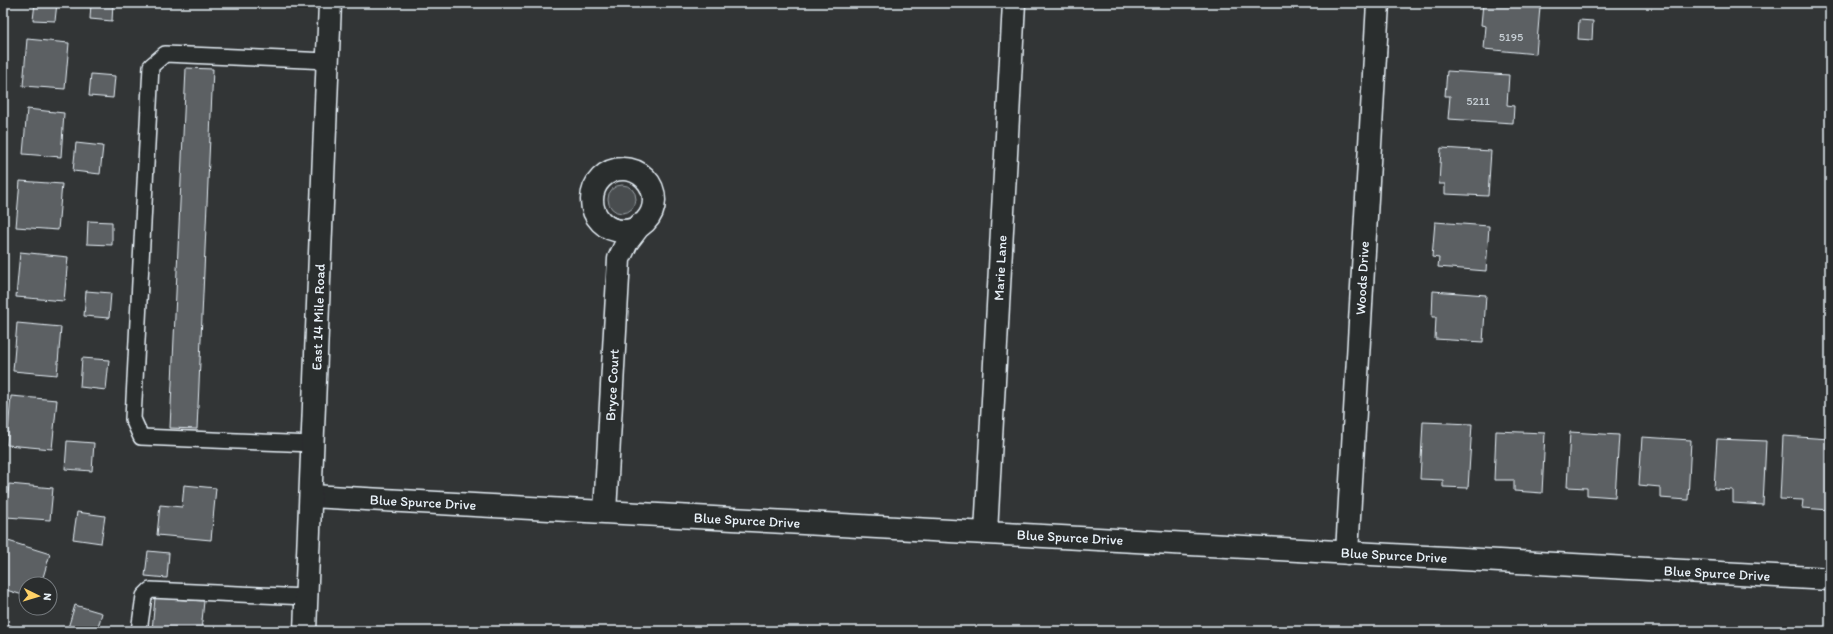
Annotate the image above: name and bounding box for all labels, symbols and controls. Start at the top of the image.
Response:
house number: 5195 [1499,30,1523,44]
house number: 5211 [1466,94,1490,108]
street label: Marie Lane [990,234,1011,301]
street label: Woods Drive [1352,240,1373,315]
street label: East 14 Mile Road [308,263,329,371]
street label: Bryce Court [602,348,623,422]
street label: Blue Spurce Drive [369,491,477,514]
street label: Blue Spurce Drive [693,509,801,532]
street label: Blue Spurce Drive [1016,526,1124,549]
street label: Blue Spurce Drive [1340,544,1448,567]
street label: Blue Spurce Drive [1663,562,1771,585]
north arrow [18,576,58,616]
text: N [41,593,54,601]

